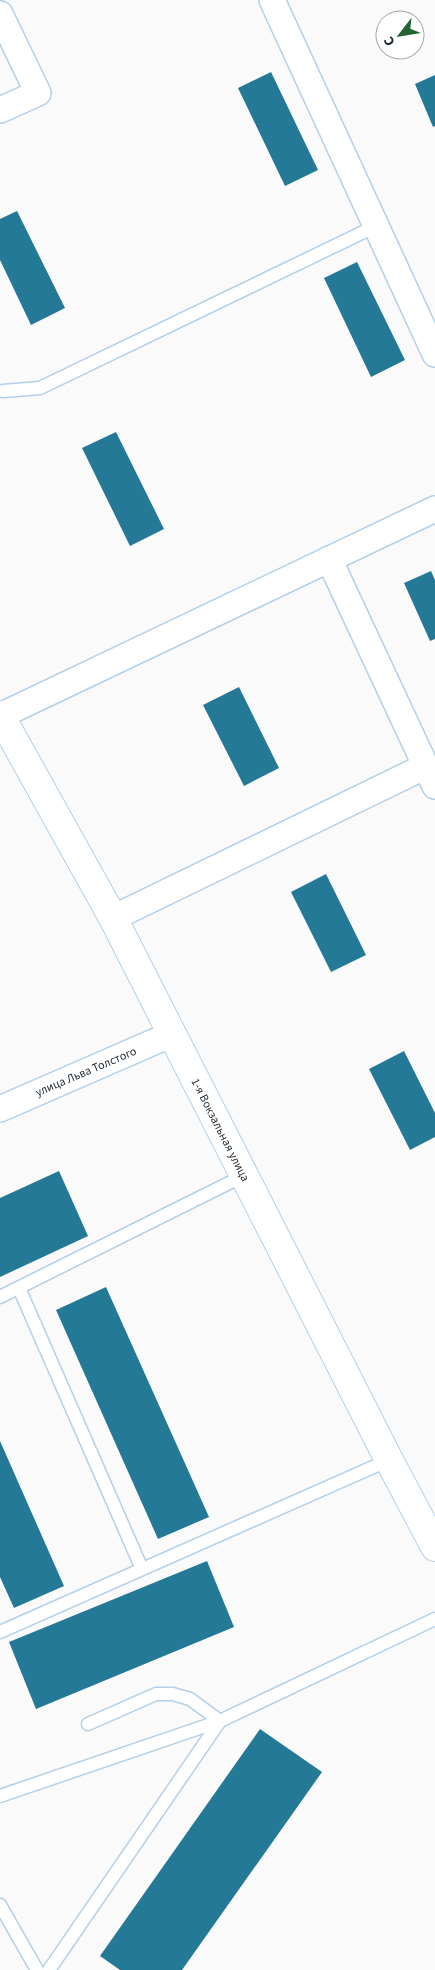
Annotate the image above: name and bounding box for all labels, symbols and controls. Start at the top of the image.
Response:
north arrow [375,10,425,60]
text: С [379,33,400,50]
street label: улица Льва Толстого [33,1043,139,1101]
street label: 1-я Вокзальная улица [186,1075,254,1185]

